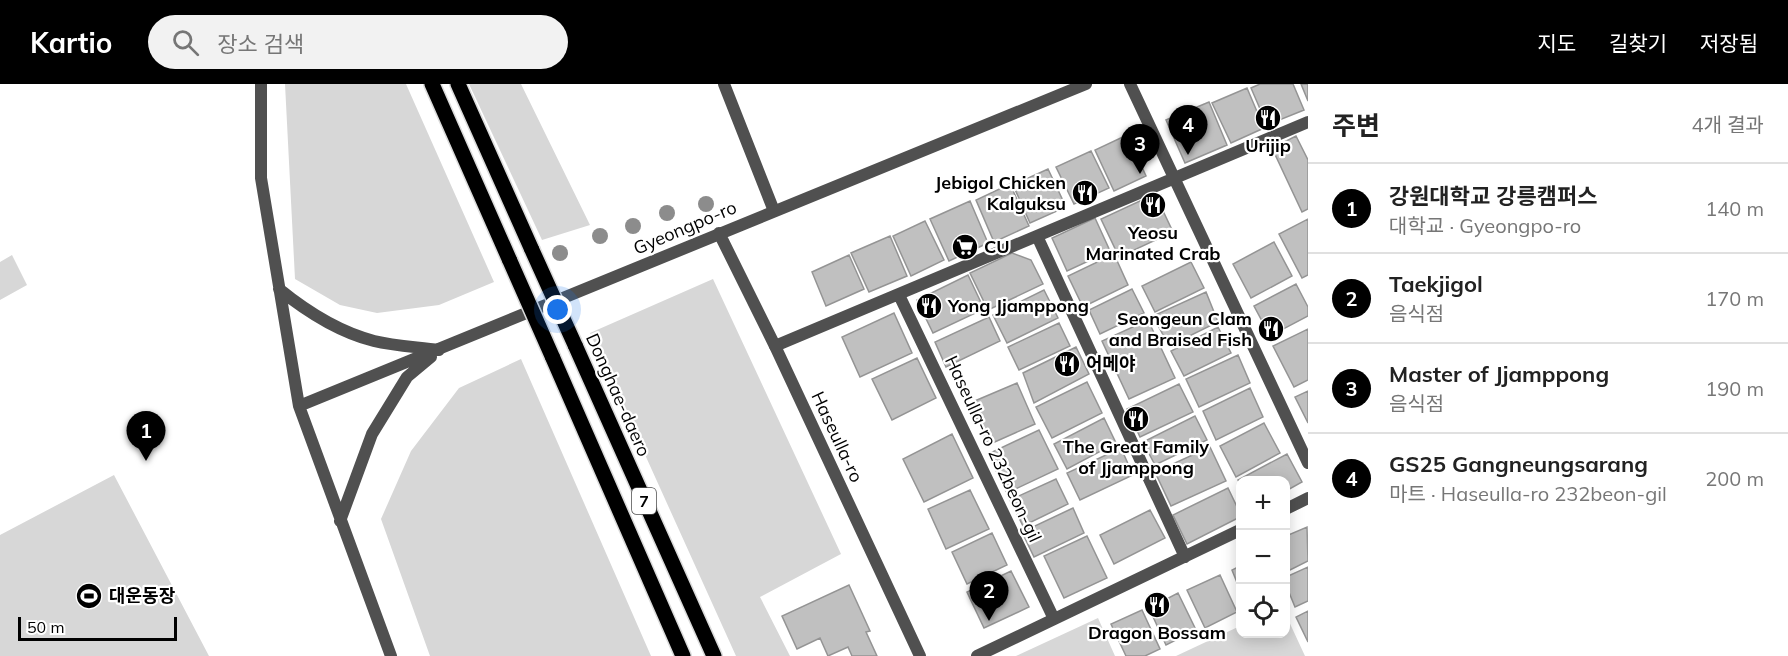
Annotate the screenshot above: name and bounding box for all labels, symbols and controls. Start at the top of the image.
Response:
search box [148,15,568,69]
text: Kartio [30,25,112,60]
icon: search [169,26,202,59]
text: 장소 검색 [217,30,304,58]
text: 지도 [1537,30,1576,56]
text: 길찾기 [1609,30,1667,56]
text: 저장됨 [1700,30,1758,56]
restaurant icon: Urijip [1253,103,1283,133]
pin: 4 [1168,106,1208,155]
text: 주변 [1332,109,1380,142]
text: 4개 결과 [1692,112,1764,137]
pin: 3 [1120,124,1160,174]
place label: Urijip [1245,134,1291,157]
place label: Jebigol Chicken Kalguksu [935,171,1066,215]
restaurant icon: Jebigol Chicken Kalguksu [1070,178,1100,208]
text: 강원대학교 강릉캠퍼스 [1389,182,1597,210]
restaurant icon: Yeosu Marinated Crab [1138,190,1168,220]
street label: Gyeongpo-ro [630,196,740,260]
text: 1 [1346,196,1358,221]
text: 140 m [1705,196,1764,221]
text: 대학교 · Gyeongpo-ro [1389,213,1581,238]
place label: Yeosu Marinated Crab [1086,221,1220,265]
supermarket icon: CU [950,232,980,262]
place label: CU [984,235,1010,258]
text: Taekjigol [1389,270,1483,298]
text: 2 [1346,286,1358,311]
text: 170 m [1705,286,1764,311]
restaurant icon: Yong Jjamppong [914,291,944,321]
place label: Yong Jjamppong [947,294,1089,317]
your location [543,295,572,324]
text: 음식점 [1389,301,1444,326]
place label: Seongeun Clam and Braised Fish [1109,307,1252,351]
restaurant icon: Seongeun Clam and Braised Fish [1256,314,1286,344]
street label: Donghae-daero [581,330,656,460]
restaurant icon: 어메야 [1052,349,1082,379]
street label: Haseulla-ro 232beon-gil [940,352,1047,546]
place label: 어메야 [1086,352,1136,375]
text: Master of Jjamppong [1389,360,1609,388]
text: 3 [1346,376,1358,401]
text: 190 m [1705,376,1764,401]
street label: Haseulla-ro [806,388,868,486]
text: 음식점 [1389,391,1444,416]
restaurant icon: The Great Family of Jjamppong [1121,404,1151,434]
pin: 1 [126,412,166,461]
place label: The Great Family of Jjamppong [1063,435,1209,479]
text: GS25 Gangneungsarang [1389,450,1648,478]
text: 4 [1346,466,1358,491]
text: 200 m [1705,466,1764,491]
map controls [1236,476,1290,638]
button: + [1236,476,1290,530]
text: 마트 · Haseulla-ro 232beon-gil [1389,481,1667,506]
road number: 7 [632,488,656,514]
button: − [1236,530,1290,584]
pin: 2 [970,572,1008,621]
sports icon: 대운동장 [74,581,104,611]
place label: 대운동장 [109,584,176,607]
button: locate [1236,584,1290,638]
restaurant icon: Dragon Bossam [1142,590,1172,620]
scale bar [18,614,177,642]
text: 50 m [27,617,64,637]
place label: Dragon Bossam [1088,621,1226,644]

